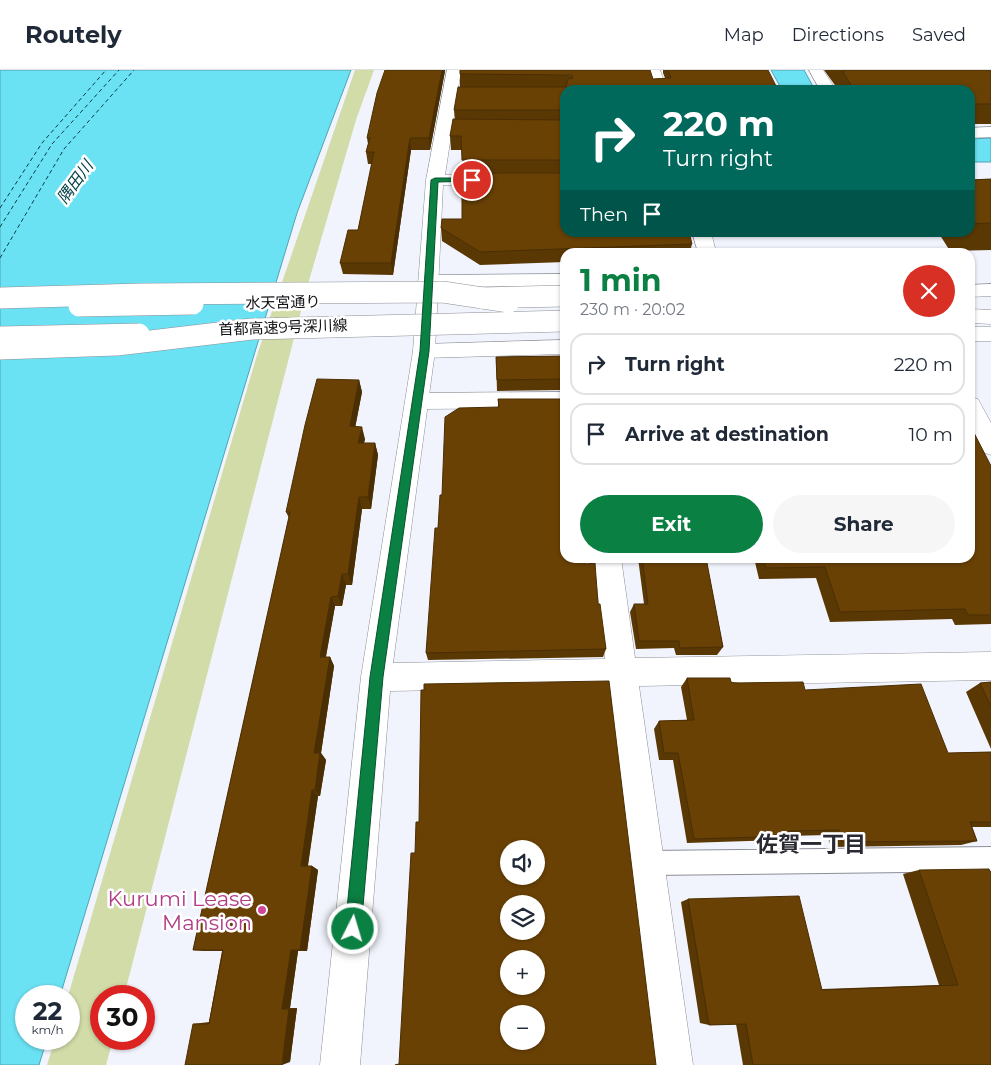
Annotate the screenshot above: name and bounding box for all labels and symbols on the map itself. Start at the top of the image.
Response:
water label: 隅田川 [53,155,98,207]
pin [451,159,493,201]
street label: 水天宮通り [245,292,321,312]
street label: 首都高速9号深川線 [218,315,348,339]
district label: 佐賀一丁目 [756,831,866,858]
place label: Kurumi Lease Mansion [107,886,252,935]
position arrow [326,902,378,954]
marker: Kurumi Lease Mansion [256,904,268,916]
speed limit sign: 30 [90,985,155,1050]

